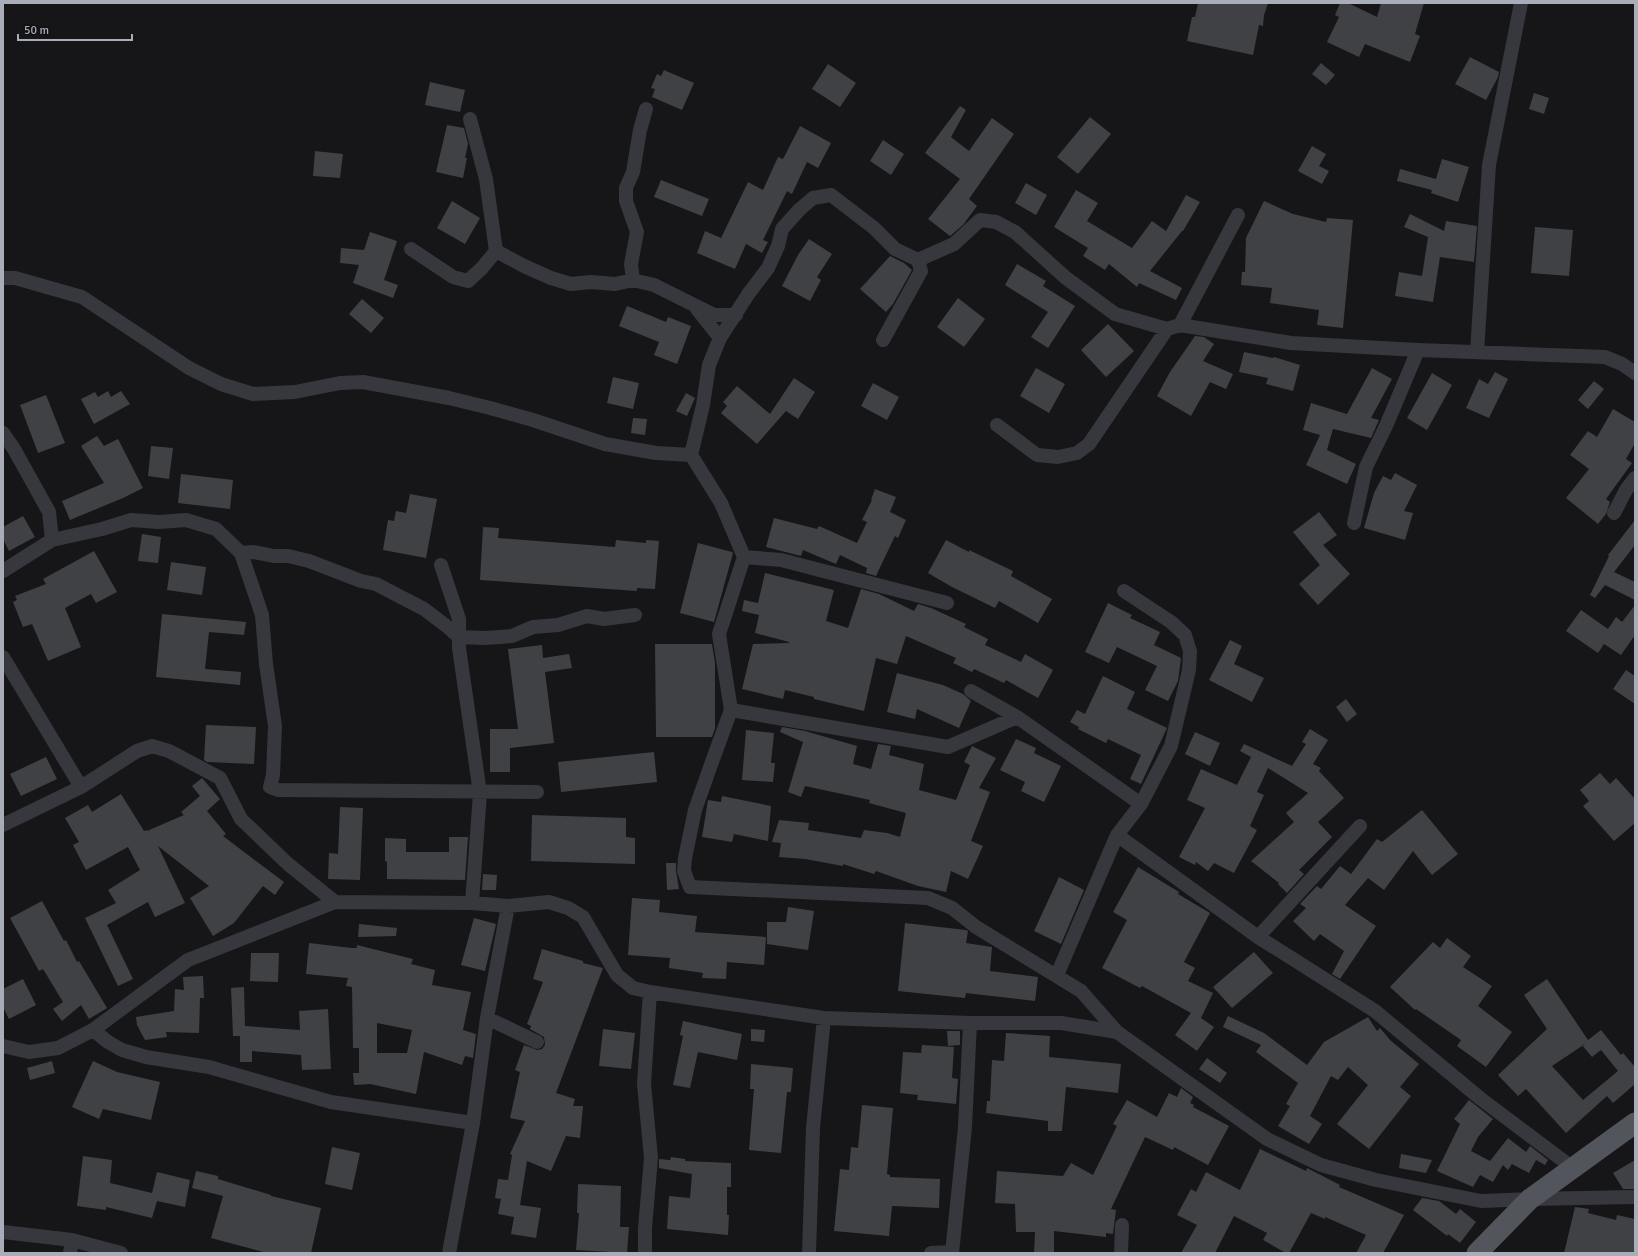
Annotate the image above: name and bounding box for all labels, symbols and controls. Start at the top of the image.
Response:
scale bar [18,16,132,42]
text: 50 m [24,23,49,38]

